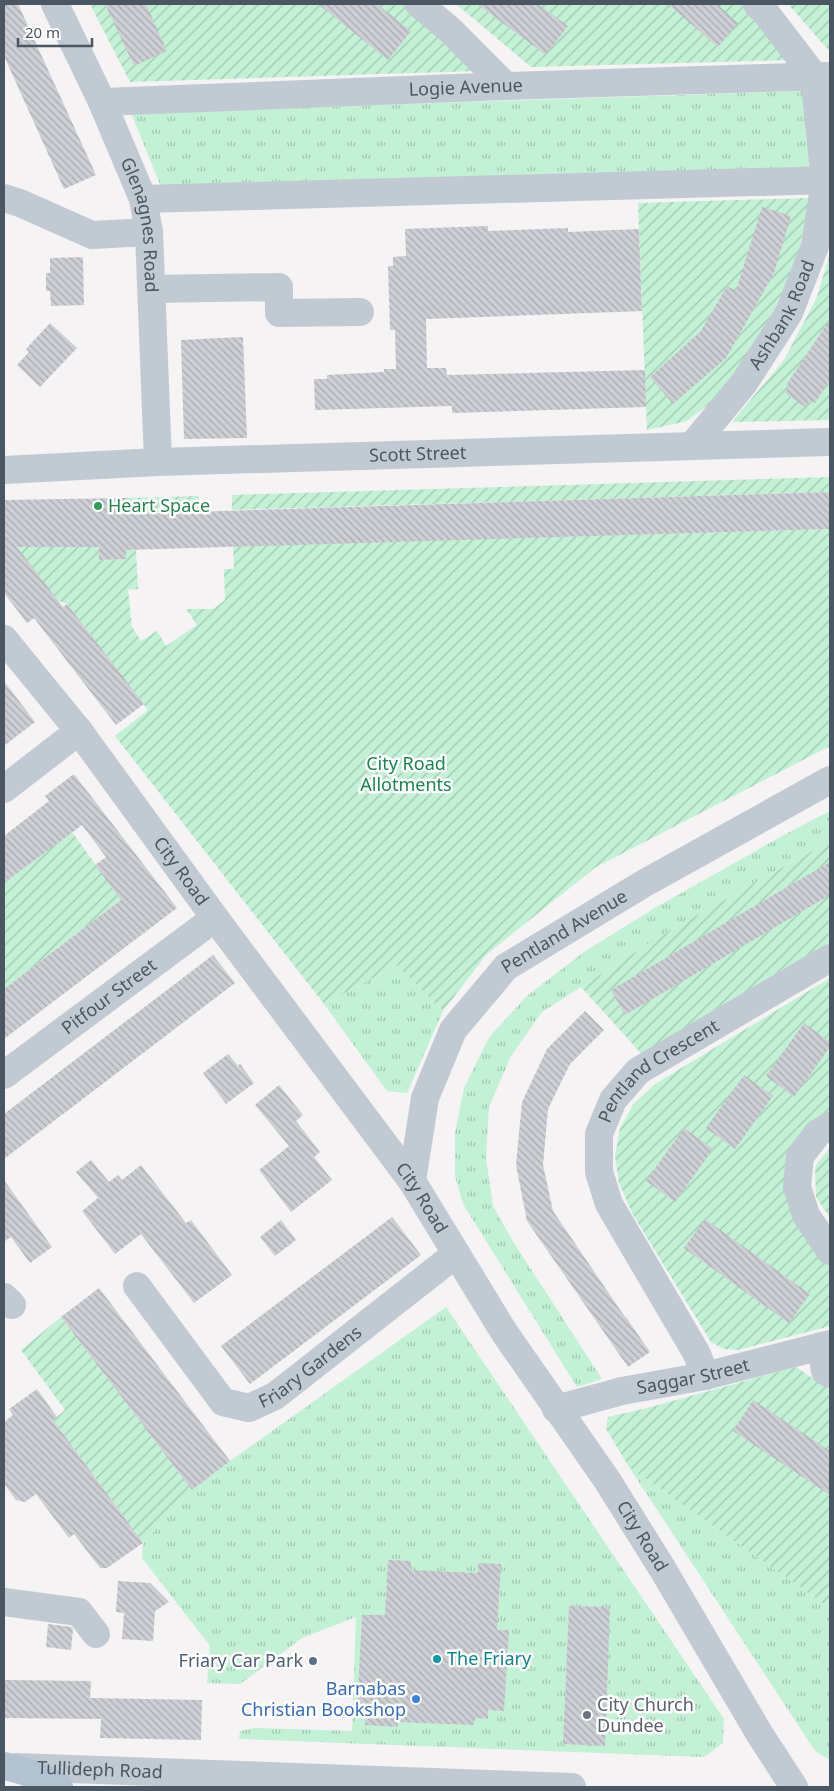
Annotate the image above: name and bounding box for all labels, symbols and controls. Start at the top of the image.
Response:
scale bar [18,15,91,47]
text: 20 m [25,22,60,42]
street label: Logie Avenue [408,72,523,101]
street label: Glenagnes Road [116,153,164,293]
street label: Ashbank Road [743,256,819,374]
street label: Scott Street [369,440,467,467]
place label: Heart Space [108,493,210,517]
marker: Heart Space [92,500,104,512]
park label: City Road Allotments [360,751,452,796]
street label: City Road [149,831,215,910]
street label: Pentland Avenue [496,883,631,978]
street label: Pitfour Street [56,952,161,1039]
street label: Pentland Crescent [592,1013,723,1126]
street label: City Road [391,1157,454,1237]
street label: Friary Gardens [254,1320,366,1413]
street label: Saggar Street [635,1352,752,1399]
street label: City Road [612,1496,674,1576]
place label: The Friary [447,1646,532,1670]
place label: Friary Car Park [179,1648,303,1672]
marker: The Friary [431,1653,443,1665]
marker: Friary Car Park [307,1655,319,1667]
place label: Barnabas Christian Bookshop [241,1676,406,1721]
place label: City Church Dundee [597,1692,694,1737]
marker: Barnabas Christian Bookshop [410,1693,422,1705]
marker: City Church Dundee [581,1709,593,1721]
street label: Tullideph Road [37,1755,163,1783]

